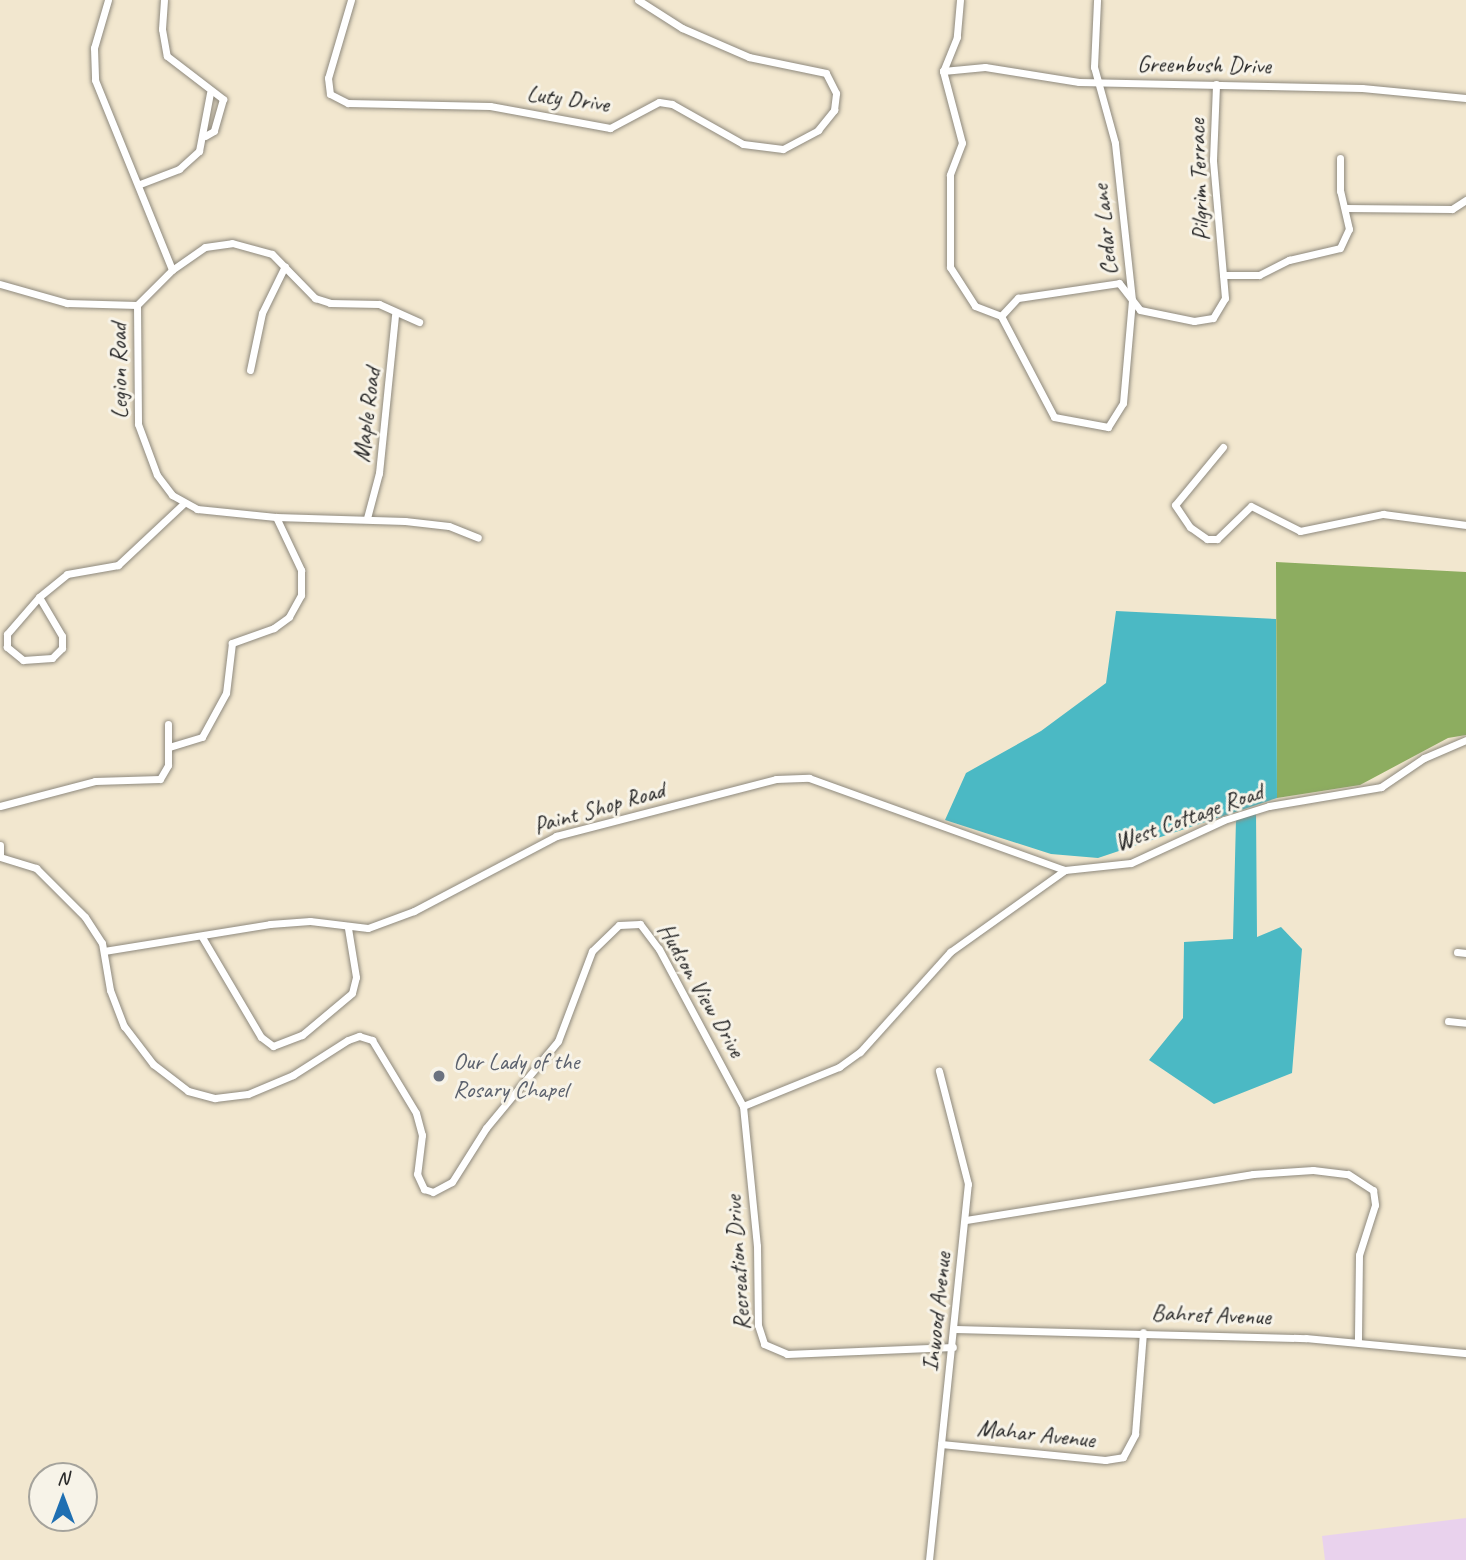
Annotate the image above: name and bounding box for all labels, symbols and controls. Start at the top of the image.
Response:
street label: Greenbush Drive [1137,49,1271,81]
street label: Luty Drive [525,79,611,119]
street label: Pilgrim Terrace [1182,119,1216,241]
street label: Cedar Lane [1086,183,1124,277]
street label: Legion Road [104,323,134,419]
street label: Maple Road [347,366,387,464]
street label: Paint Shop Road [529,775,669,841]
street label: West Cottage Road [1111,777,1267,857]
street label: Hudson View Drive [651,918,751,1062]
place label: Our Lady of the Rosary Chapel [453,1048,580,1104]
marker: Our Lady of the Rosary Chapel [431,1068,447,1084]
street label: Recreation Drive [719,1194,757,1332]
street label: Inwood Avenue [916,1251,958,1373]
street label: Bahret Avenue [1151,1299,1271,1331]
street label: Mahar Avenue [976,1414,1096,1454]
north arrow [28,1462,98,1532]
text: N [57,1466,69,1490]

